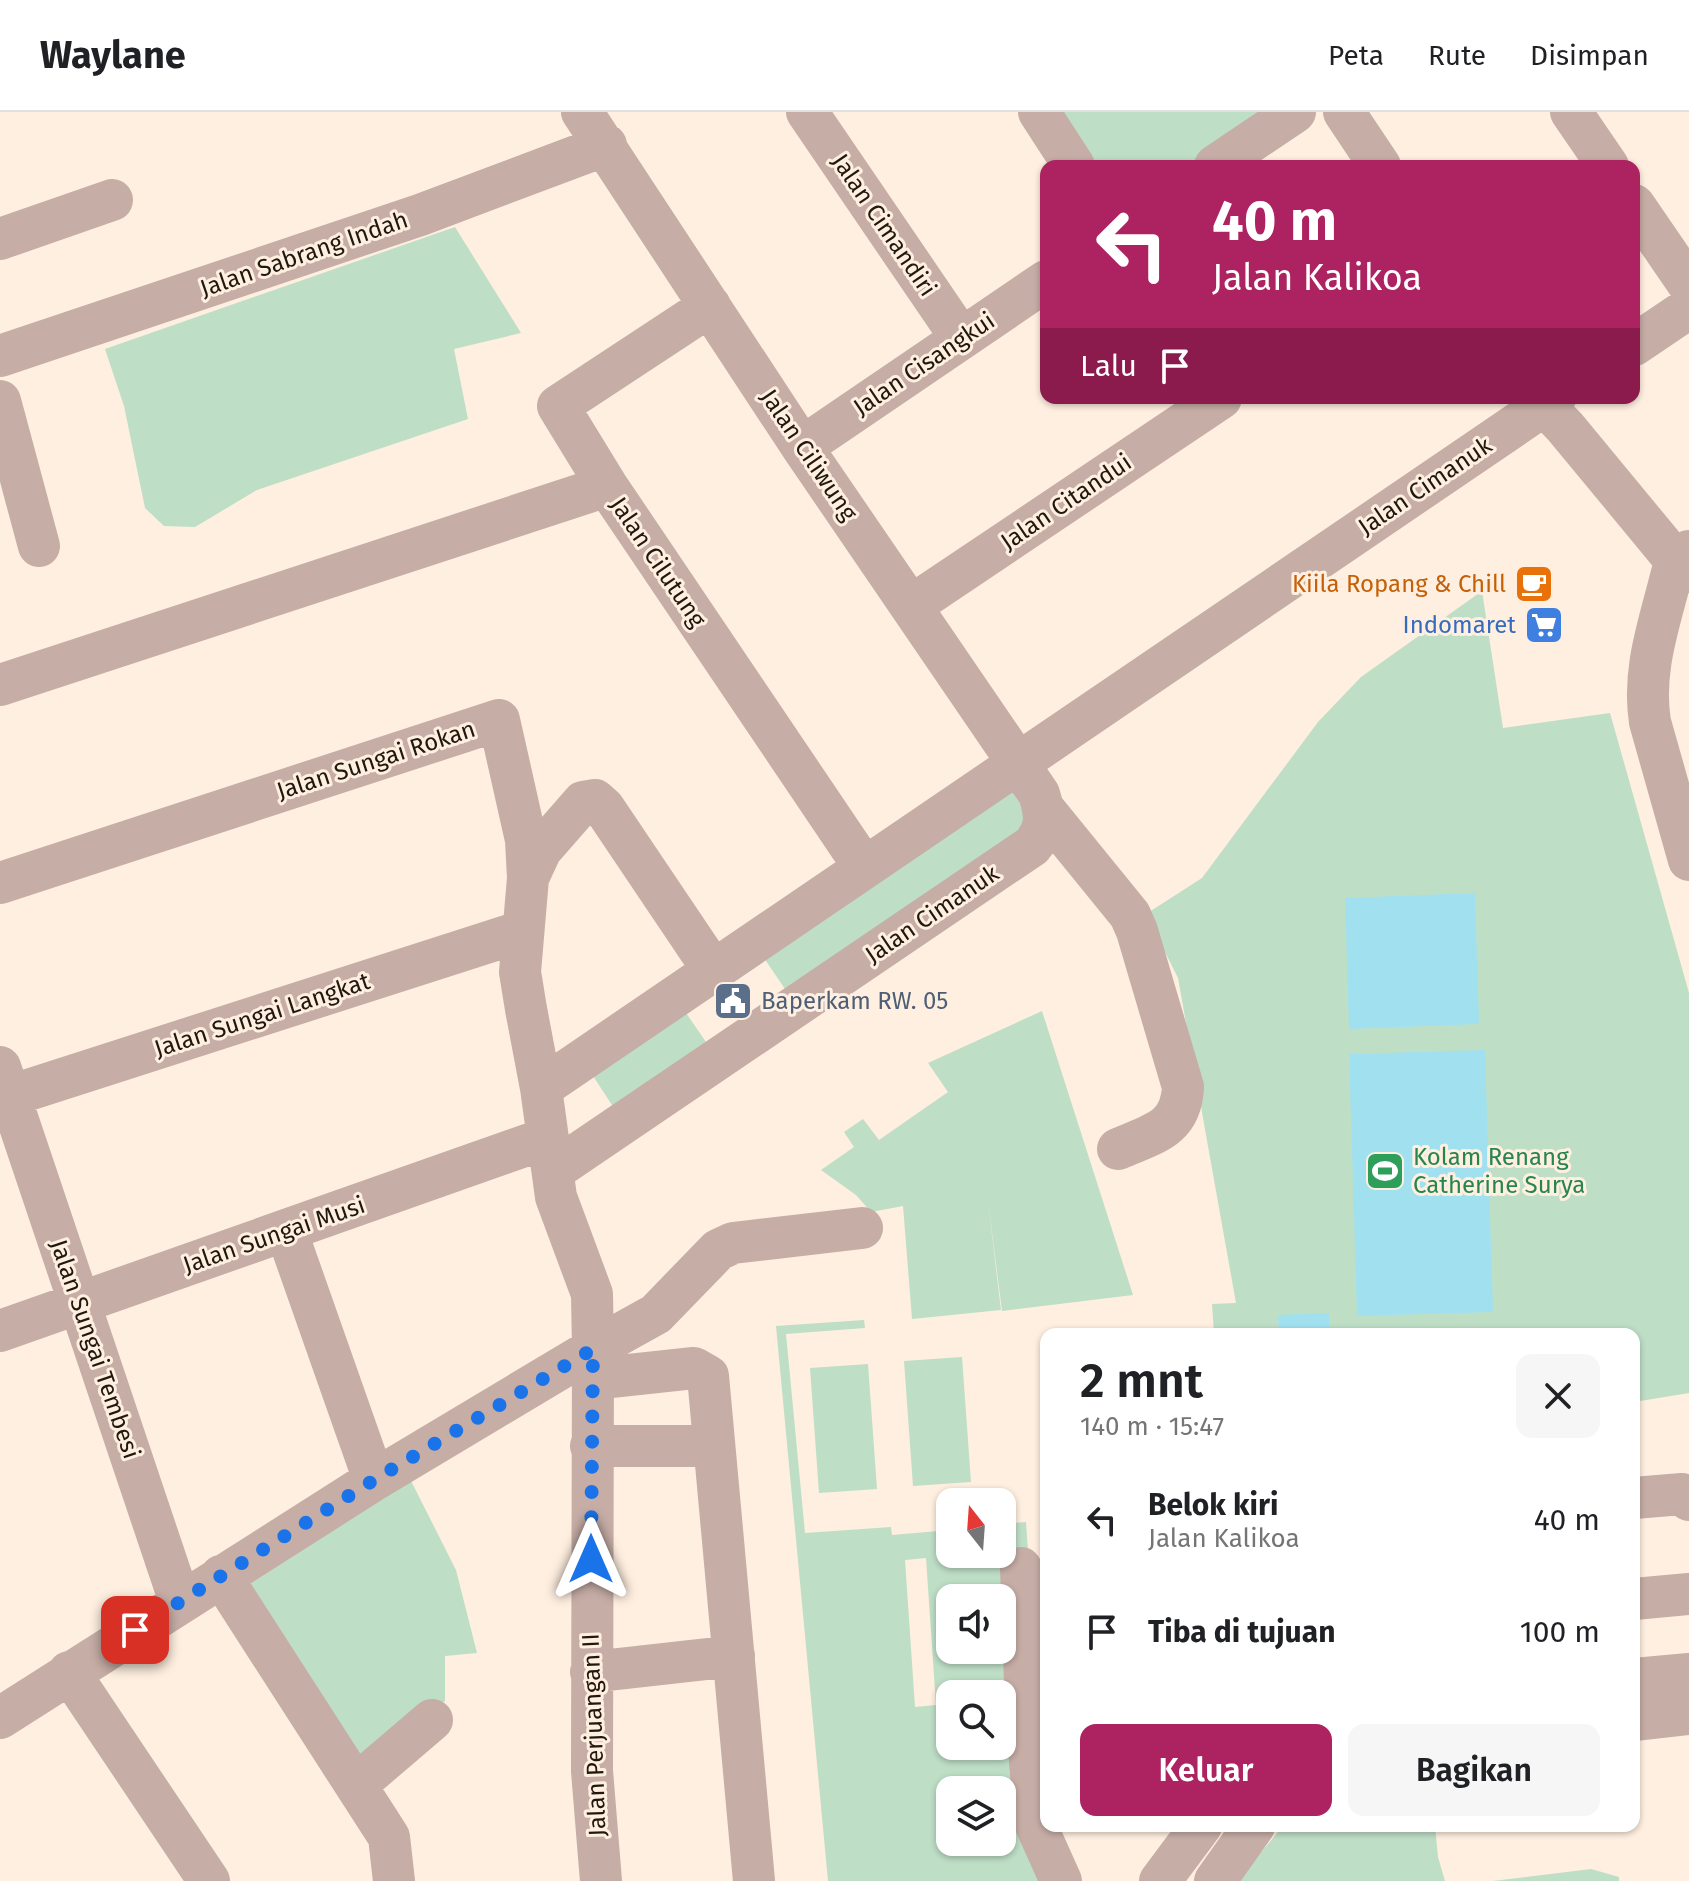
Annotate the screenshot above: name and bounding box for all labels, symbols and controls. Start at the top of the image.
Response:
text: Waylane [40,32,186,78]
text: Peta [1328,39,1384,72]
text: Rute [1428,39,1486,72]
text: Disimpan [1530,39,1649,72]
street label: Jalan Cimandiri [826,149,942,301]
text: 40 m [1212,188,1337,255]
icon: left [1080,192,1184,296]
street label: Jalan Sabrang Indah [196,205,412,303]
text: Jalan Kalikoa [1212,256,1422,300]
street label: Jalan Cisangkui [848,306,1000,422]
icon: arrive [1153,344,1197,388]
text: Lalu [1080,348,1137,384]
street label: Jalan Ciliwung [755,384,863,526]
street label: Jalan Cimanuk [1353,431,1498,541]
street label: Jalan Citandui [995,448,1137,556]
street label: Jalan Cilutung [604,492,712,633]
cafe icon: Kiila Ropang & Chill [1513,563,1555,605]
place label: Kiila Ropang & Chill [1292,570,1506,598]
supermarket icon: Indomaret [1523,604,1565,646]
place label: Indomaret [1403,611,1516,639]
street label: Jalan Sungai Rokan [273,715,479,805]
street label: Jalan Cimanuk [860,859,1005,969]
street label: Jalan Sungai Langkat [151,967,374,1063]
public building icon: Baperkam RW. 05 [712,980,754,1022]
place label: Baperkam RW. 05 [761,987,948,1015]
place label: Kolam Renang Catherine Surya [1413,1143,1585,1199]
sports icon: Kolam Renang Catherine Surya [1364,1150,1406,1192]
street label: Jalan Sungai Musi [179,1191,369,1279]
street label: Jalan Sungai Tembesi [44,1236,146,1462]
text: 2 mnt [1080,1352,1203,1410]
button: close [1516,1354,1600,1438]
text: 140 m · 15:47 [1080,1411,1224,1442]
text: Belok kiri [1148,1487,1279,1523]
north arrow [936,1488,1016,1568]
map controls [936,1488,1016,1856]
icon: left [1080,1498,1124,1542]
text: 40 m [1534,1502,1600,1538]
position arrow [549,1517,633,1601]
text: Jalan Kalikoa [1148,1523,1300,1554]
button: sound [936,1584,1016,1664]
pin [101,1596,169,1664]
icon: arrive [113,1608,157,1652]
icon: arrive [1080,1610,1124,1654]
text: Tiba di tujuan [1148,1614,1335,1650]
text: 100 m [1520,1614,1600,1650]
street label: Jalan Perjuangan II [576,1633,612,1837]
button: search [936,1680,1016,1760]
button: Keluar [1080,1724,1332,1816]
button: Bagikan [1348,1724,1600,1816]
button: layers [936,1776,1016,1856]

